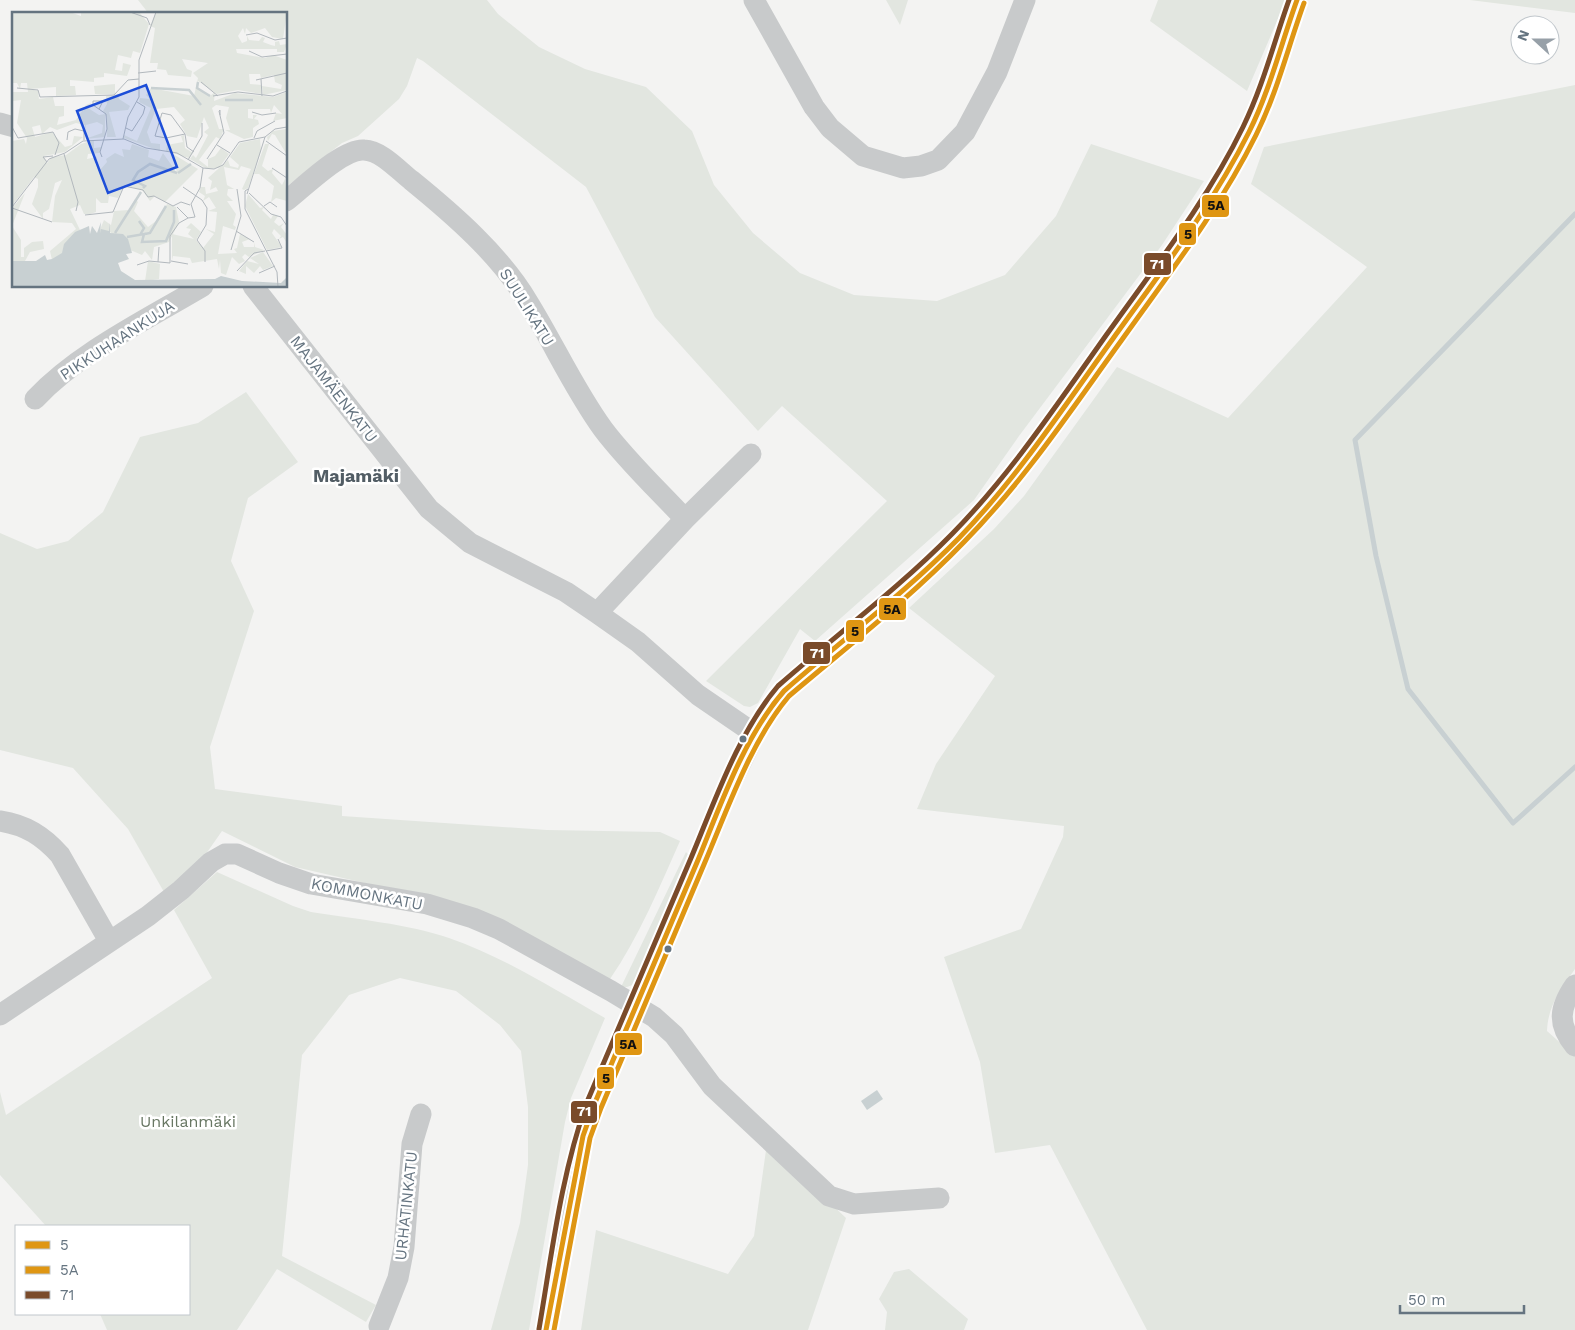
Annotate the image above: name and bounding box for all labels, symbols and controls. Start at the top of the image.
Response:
inset map [12,12,288,288]
north arrow [1510,15,1560,65]
text: N [1514,28,1532,43]
line badge: 5A [1201,194,1230,218]
text: 5A [1207,197,1225,213]
line badge: 5 [1178,222,1197,246]
text: 5 [1184,226,1192,242]
line badge: 71 [1143,252,1172,276]
text: 71 [1150,256,1164,272]
street label: SUULIKATU [496,265,558,349]
street label: PIKKUHAANKUJA [56,296,178,384]
street label: MAJAMÄENKATU [286,332,382,446]
district label: Majamäki [313,465,399,486]
line badge: 5A [878,597,907,621]
text: 5A [883,601,901,617]
line badge: 5 [845,619,865,643]
text: 5 [851,623,859,639]
line badge: 71 [802,641,831,665]
text: 71 [810,645,824,661]
unlabelled marker [738,734,748,744]
street label: KOMMONKATU [309,874,425,914]
unlabelled marker [663,944,673,954]
line badge: 5A [614,1032,643,1056]
text: 5A [619,1036,637,1052]
line badge: 5 [596,1066,615,1090]
text: 5 [602,1070,610,1086]
line badge: 71 [570,1100,598,1124]
text: 71 [577,1103,591,1119]
park label: Unkilanmäki [140,1112,236,1131]
street label: URHATINKATU [391,1151,421,1261]
legend [15,1225,190,1315]
text: 5 [60,1236,69,1254]
text: 5A [60,1261,79,1279]
scale bar [1400,1282,1524,1314]
text: 71 [60,1286,74,1304]
text: 50 m [1408,1291,1445,1309]

